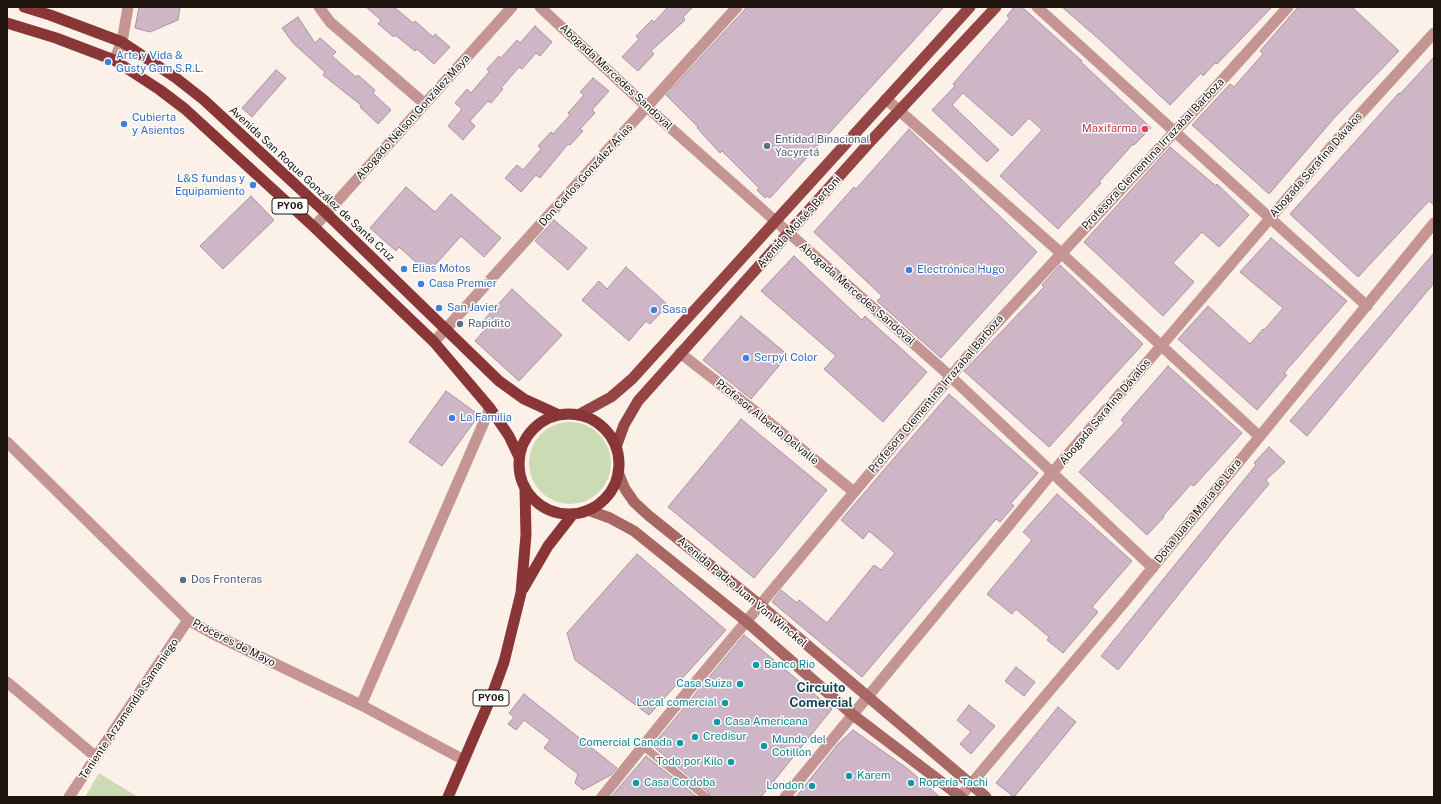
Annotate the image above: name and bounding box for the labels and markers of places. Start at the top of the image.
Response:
place label: Arte y Vida & Gusty Gam S.R.L. [116,49,204,75]
marker: Arte y Vida & Gusty Gam S.R.L. [103,57,113,67]
place label: Cubierta y Asientos [132,111,185,137]
marker: Cubierta y Asientos [119,119,129,129]
place label: Maxifarma [1082,122,1137,136]
marker: Maxifarma [1140,124,1150,134]
place label: Entidad Binacional Yacyretá [775,133,870,159]
marker: Entidad Binacional Yacyretá [762,141,772,151]
place label: L&S fundas y Equipamiento [175,172,245,198]
marker: L&S fundas y Equipamiento [248,180,258,190]
place label: Elias Motos [412,262,470,276]
place label: Electrónica Hugo [917,263,1005,277]
marker: Elias Motos [399,264,409,274]
marker: Electrónica Hugo [904,265,914,275]
place label: Casa Premier [429,277,497,291]
marker: Casa Premier [416,279,426,289]
place label: San Javier [447,301,498,315]
marker: San Javier [434,303,444,313]
place label: Sasa [662,303,687,317]
marker: Sasa [649,305,659,315]
place label: Rapidito [468,317,510,331]
marker: Rapidito [455,319,465,329]
place label: Serpyl Color [754,351,818,365]
marker: Serpyl Color [741,353,751,363]
place label: La Familia [460,411,512,425]
marker: La Familia [447,413,457,423]
place label: Dos Fronteras [191,573,262,587]
marker: Dos Fronteras [178,575,188,585]
place label: Banco Rio [764,658,815,672]
marker: Banco Rio [751,660,761,670]
place label: Casa Suiza [676,677,732,691]
marker: Casa Suiza [735,679,745,689]
place label: Local comercial [636,696,717,710]
marker: Local comercial [720,698,730,708]
place label: Casa Americana [725,715,808,729]
marker: Casa Americana [712,717,722,727]
place label: Credisur [703,730,747,744]
marker: Credisur [690,732,700,742]
place label: Mundo del Cotillon [772,733,826,759]
place label: Comercial Canada [579,736,672,750]
marker: Comercial Canada [675,738,685,748]
marker: Mundo del Cotillon [759,741,769,751]
place label: Todo por Kilo [656,755,723,769]
marker: Todo por Kilo [726,757,736,767]
place label: Karem [857,769,890,783]
marker: Karem [844,771,854,781]
place label: Casa Cordoba [644,776,715,790]
place label: Ropería Tachi [919,776,988,790]
marker: Casa Cordoba [631,778,641,788]
marker: Ropería Tachi [906,778,916,788]
place label: London [766,779,804,793]
marker: London [807,781,817,791]

